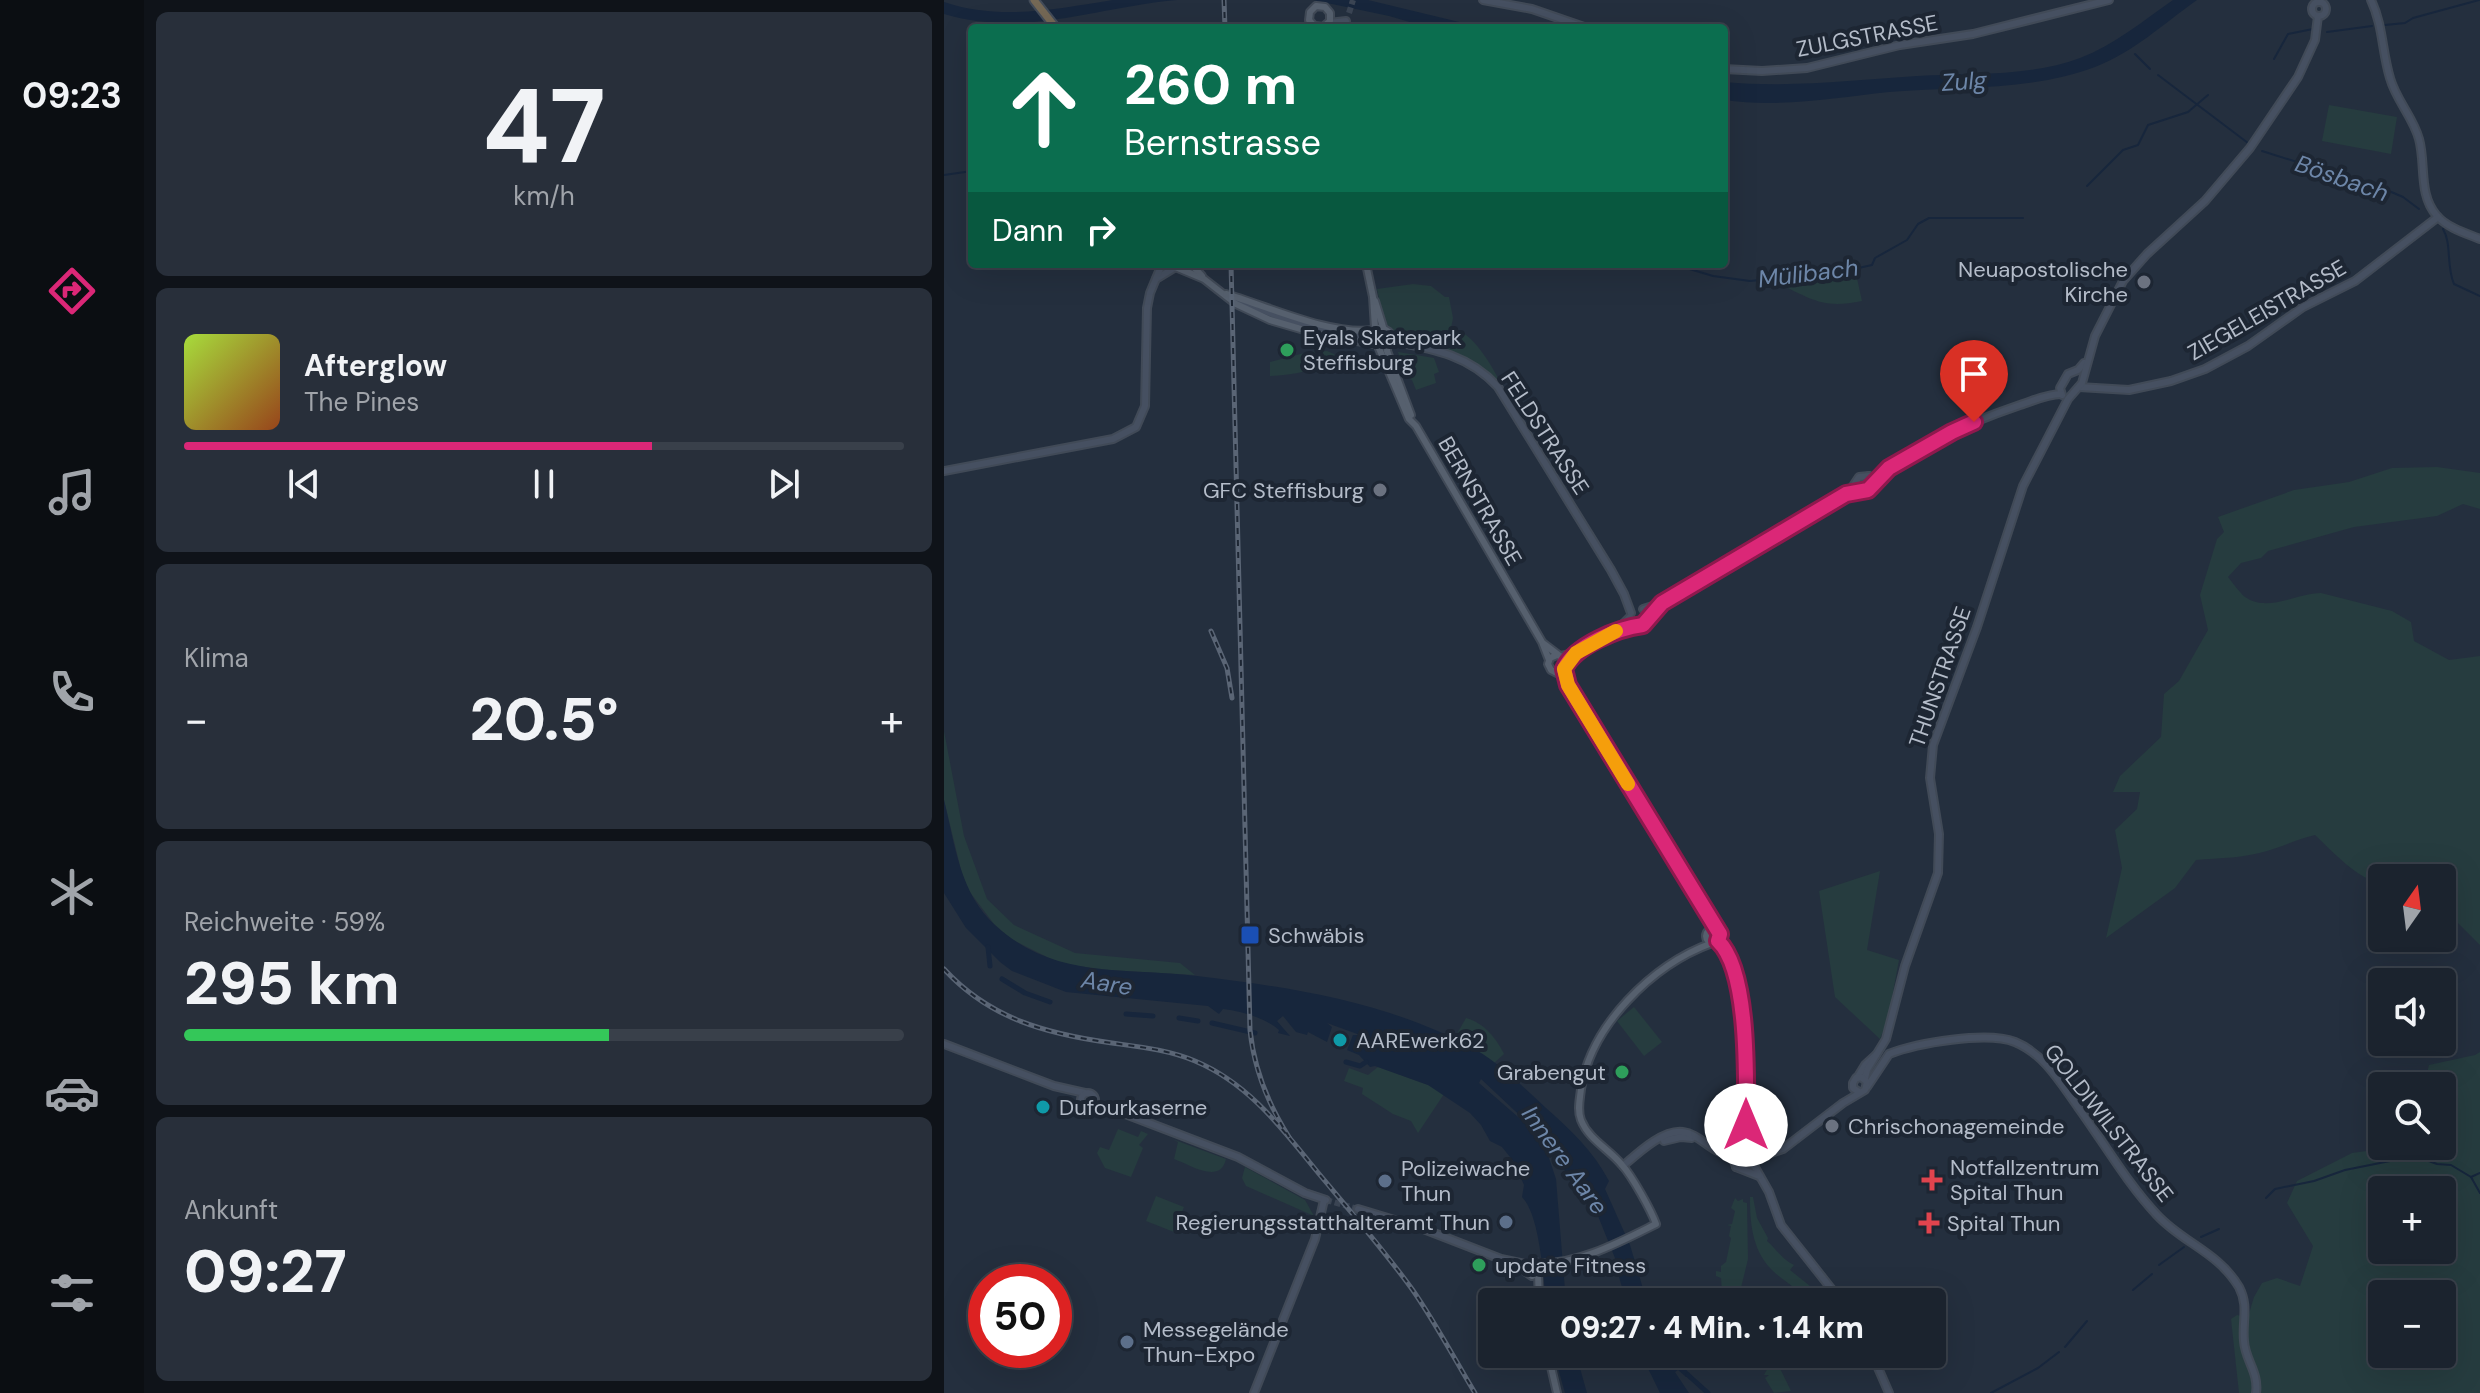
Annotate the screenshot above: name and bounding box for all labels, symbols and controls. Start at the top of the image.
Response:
street label: ZULGSTRASSE [1794,8,1940,64]
text: 260 m [1124,48,1297,121]
icon: ahead [992,56,1096,160]
text: 47 [482,59,606,194]
water label: Zulg [1940,64,1988,98]
text: 09:23 [22,72,122,119]
text: Bernstrasse [1124,119,1321,166]
water label: Bösbach [2291,148,2393,208]
text: km/h [513,179,575,213]
icon: right [1079,208,1123,252]
text: Dann [992,211,1063,250]
water label: Mülibach [1756,251,1860,295]
street label: ZIEGELEISTRASSE [2183,253,2351,367]
place label: Neuapostolische Kirche [1958,255,2128,309]
icon: directions [44,263,100,319]
marker: Neuapostolische Kirche [2135,273,2153,291]
place label: Eyals Skatepark Steffisburg [1303,323,1462,377]
pin [1940,340,2008,422]
marker: Eyals Skatepark Steffisburg [1278,341,1296,359]
text: Afterglow [304,346,447,385]
icon: arrive [1952,352,1996,396]
street label: FELDSTRASSE [1494,366,1596,500]
text: The Pines [304,385,419,419]
street label: BERNSTRASSE [1431,431,1529,571]
icon: previous [282,462,326,506]
icon: pause [522,462,566,506]
icon: next [762,462,806,506]
icon: music [44,464,100,520]
place label: GFC Steffisburg [1203,476,1364,505]
marker: GFC Steffisburg [1371,481,1389,499]
street label: THUNSTRASSE [1902,603,1978,751]
text: Klima [184,641,249,675]
icon: phone [44,664,100,720]
text: 20.5° [469,680,619,759]
text: − [184,691,208,749]
text: + [880,691,904,749]
icon: climate [44,864,100,920]
north arrow [2368,864,2456,952]
map controls [2368,864,2456,1368]
text: Reichweite · 59% [184,905,385,939]
place label: Schwäbis [1268,921,1364,950]
marker: Schwäbis [1239,924,1261,946]
text: 295 km [184,944,400,1023]
water label: Aare [1078,964,1135,1002]
button: sound [2368,968,2456,1056]
place label: AAREwerk62 [1356,1026,1485,1055]
marker: AAREwerk62 [1331,1031,1349,1049]
street label: GOLDIWILSTRASSE [2038,1038,2180,1208]
place label: Grabengut [1497,1058,1606,1087]
marker: Grabengut [1613,1063,1631,1081]
icon: car [44,1065,100,1121]
button: search [2368,1072,2456,1160]
position arrow [1704,1083,1788,1167]
place label: Dufourkaserne [1059,1093,1207,1122]
marker: Dufourkaserne [1034,1098,1052,1116]
water label: Innere Aare [1515,1099,1615,1221]
place label: Chrischonagemeinde [1848,1112,2064,1141]
marker: Chrischonagemeinde [1823,1117,1841,1135]
place label: Notfallzentrum Spital Thun [1950,1153,2099,1207]
place label: Polizeiwache Thun [1401,1154,1530,1208]
marker: Notfallzentrum Spital Thun [1921,1169,1943,1191]
marker: Polizeiwache Thun [1376,1172,1394,1190]
button: + [2368,1176,2456,1264]
text: Ankunft [184,1193,278,1227]
place label: Regierungsstatthalteramt Thun [1176,1208,1490,1237]
place label: Spital Thun [1947,1209,2060,1238]
marker: Spital Thun [1918,1212,1940,1234]
marker: Regierungsstatthalteramt Thun [1497,1213,1515,1231]
text: 09:27 [184,1232,347,1311]
place label: update Fitness [1495,1251,1646,1280]
marker: update Fitness [1470,1256,1488,1274]
speed limit sign: 50 [968,1264,1072,1368]
icon: filters [44,1265,100,1321]
button: − [2368,1280,2456,1368]
text: 09:27 · 4 Min. · 1.4 km [1560,1308,1864,1347]
place label: Messegelände Thun-Expo [1143,1315,1289,1369]
marker: Messegelände Thun-Expo [1118,1333,1136,1351]

